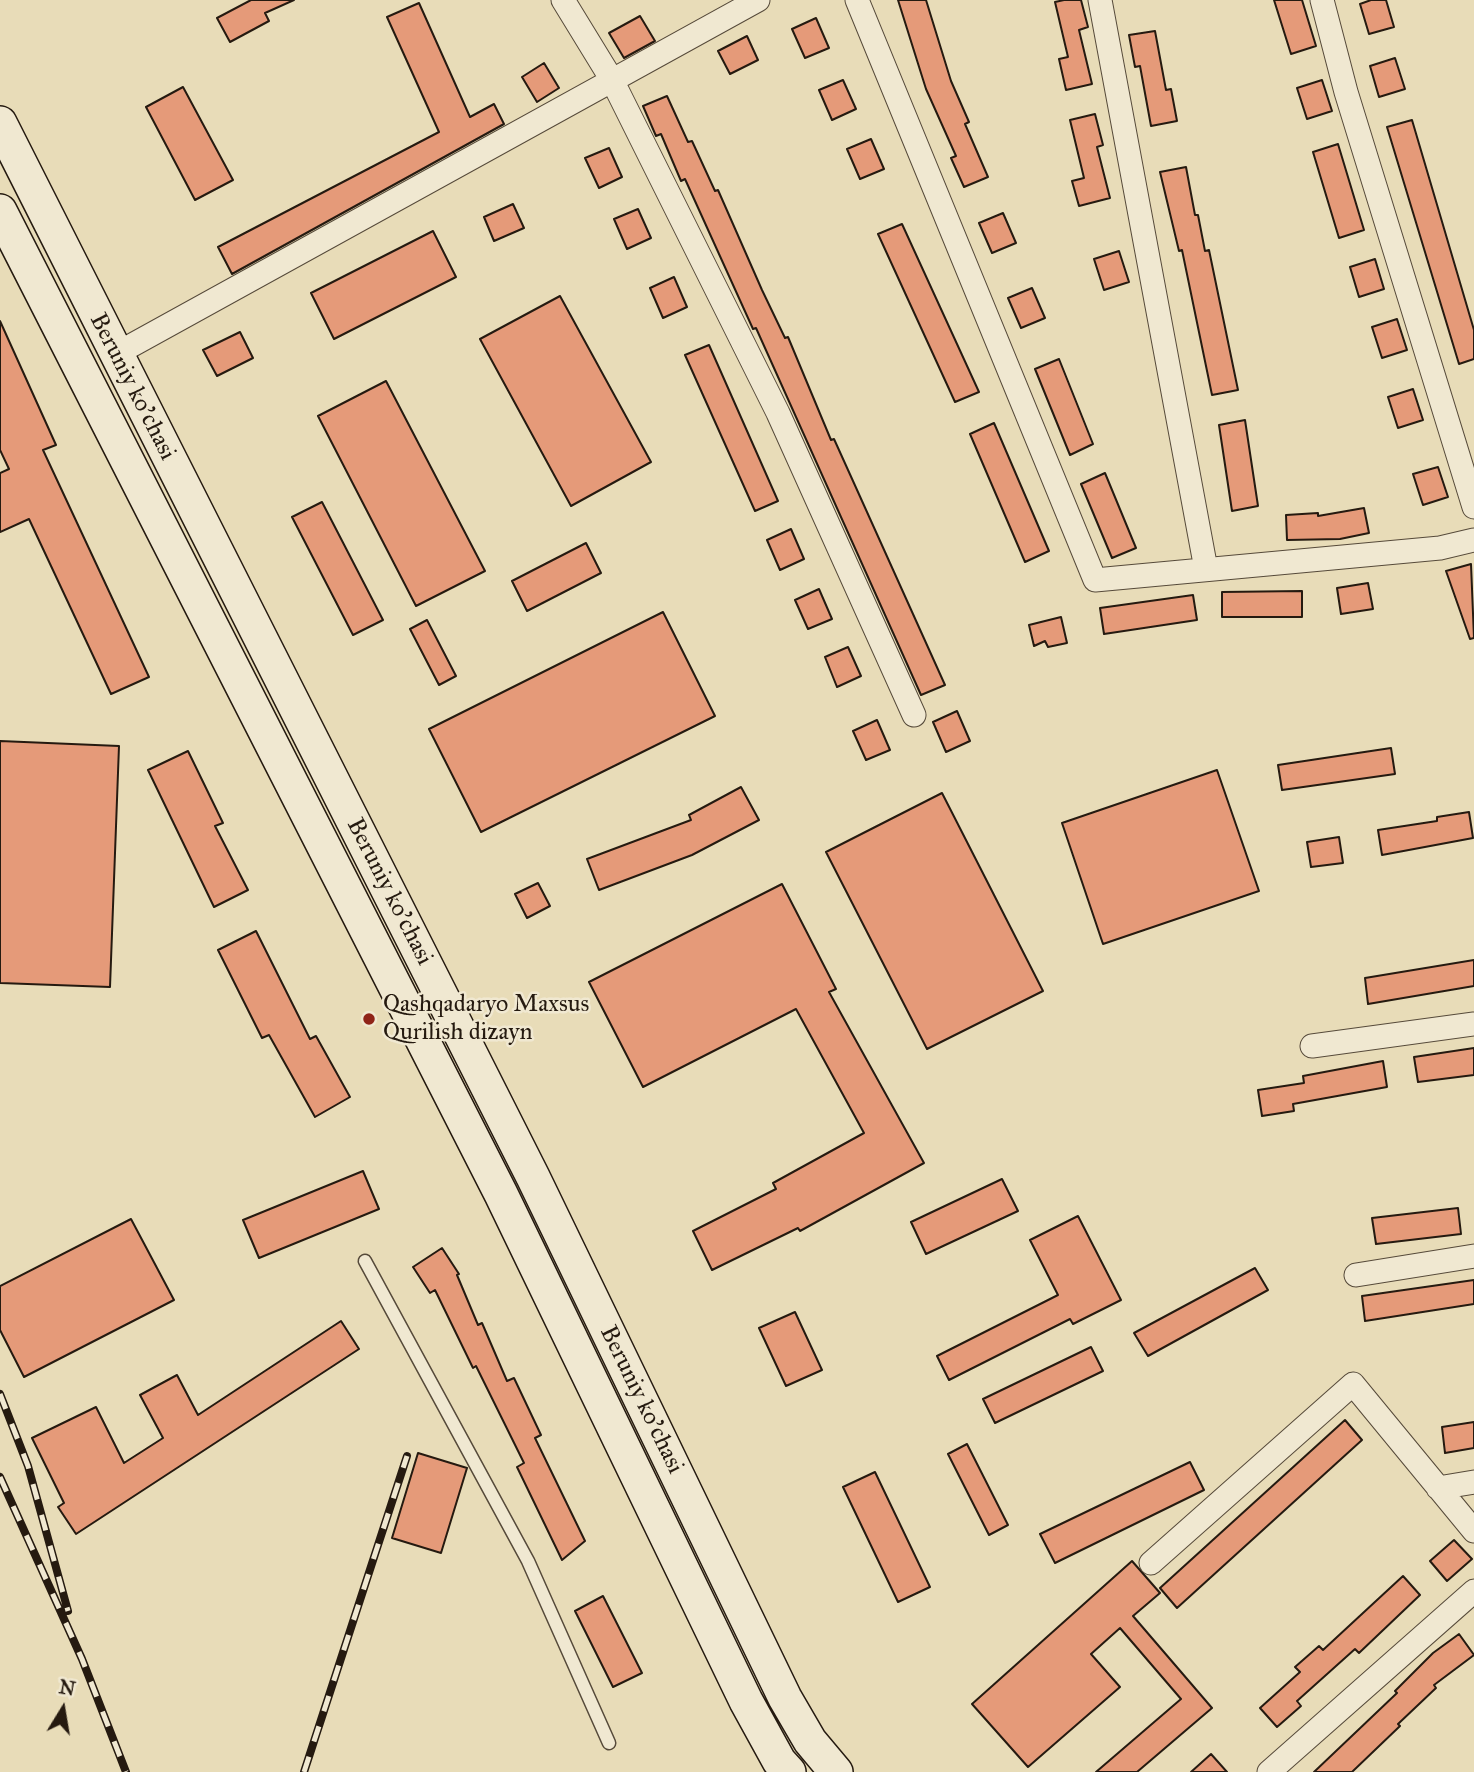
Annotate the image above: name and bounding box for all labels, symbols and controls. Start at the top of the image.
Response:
street label: Beruniy ko'chasi [83,309,181,465]
street label: Beruniy ko'chasi [340,814,438,970]
place label: Qashqadaryo Maxsus Qurilish dizayn [383,991,589,1047]
marker: Qashqadaryo Maxsus Qurilish dizayn [361,1011,377,1027]
street label: Beruniy ko'chasi [593,1321,689,1479]
north arrow [28,1674,98,1744]
text: N [57,1675,77,1701]

